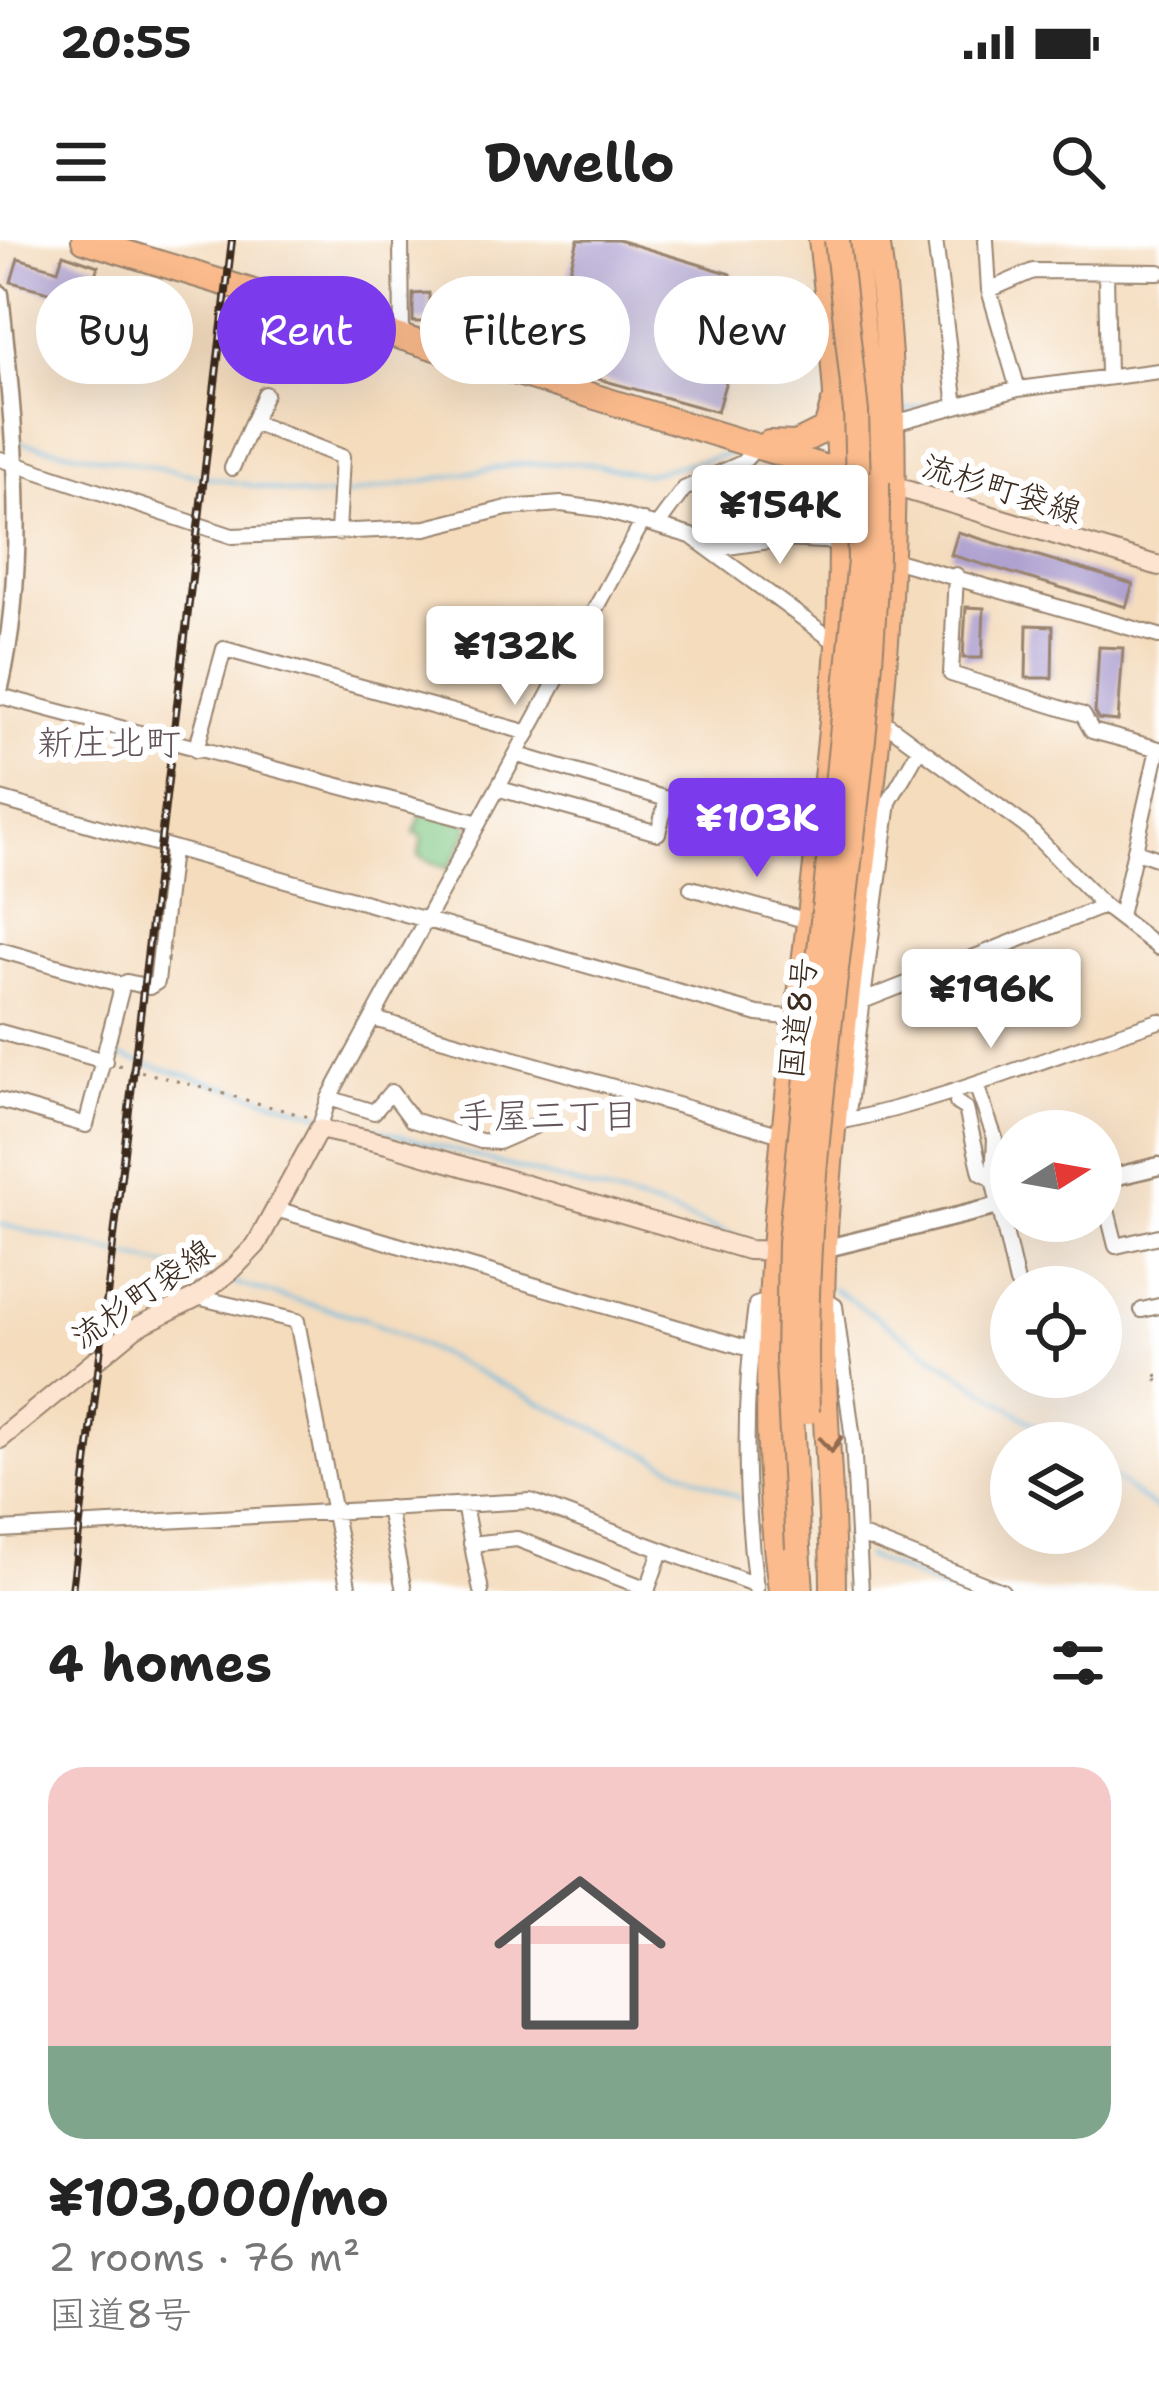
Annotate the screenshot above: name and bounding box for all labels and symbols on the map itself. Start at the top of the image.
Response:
street label: 流杉町袋線 [916,443,1087,534]
pin: ¥154K [696,465,864,567]
pin: ¥132K [431,606,599,708]
district label: 新庄北町 [37,718,181,767]
pin: ¥103K [673,778,841,880]
pin: ¥196K [907,949,1075,1051]
street label: 国道8号 [768,955,827,1081]
district label: 手屋三丁目 [458,1091,638,1140]
north arrow [990,1110,1122,1242]
street label: 流杉町袋線 [62,1228,223,1359]
one-way arrow [818,1435,844,1454]

